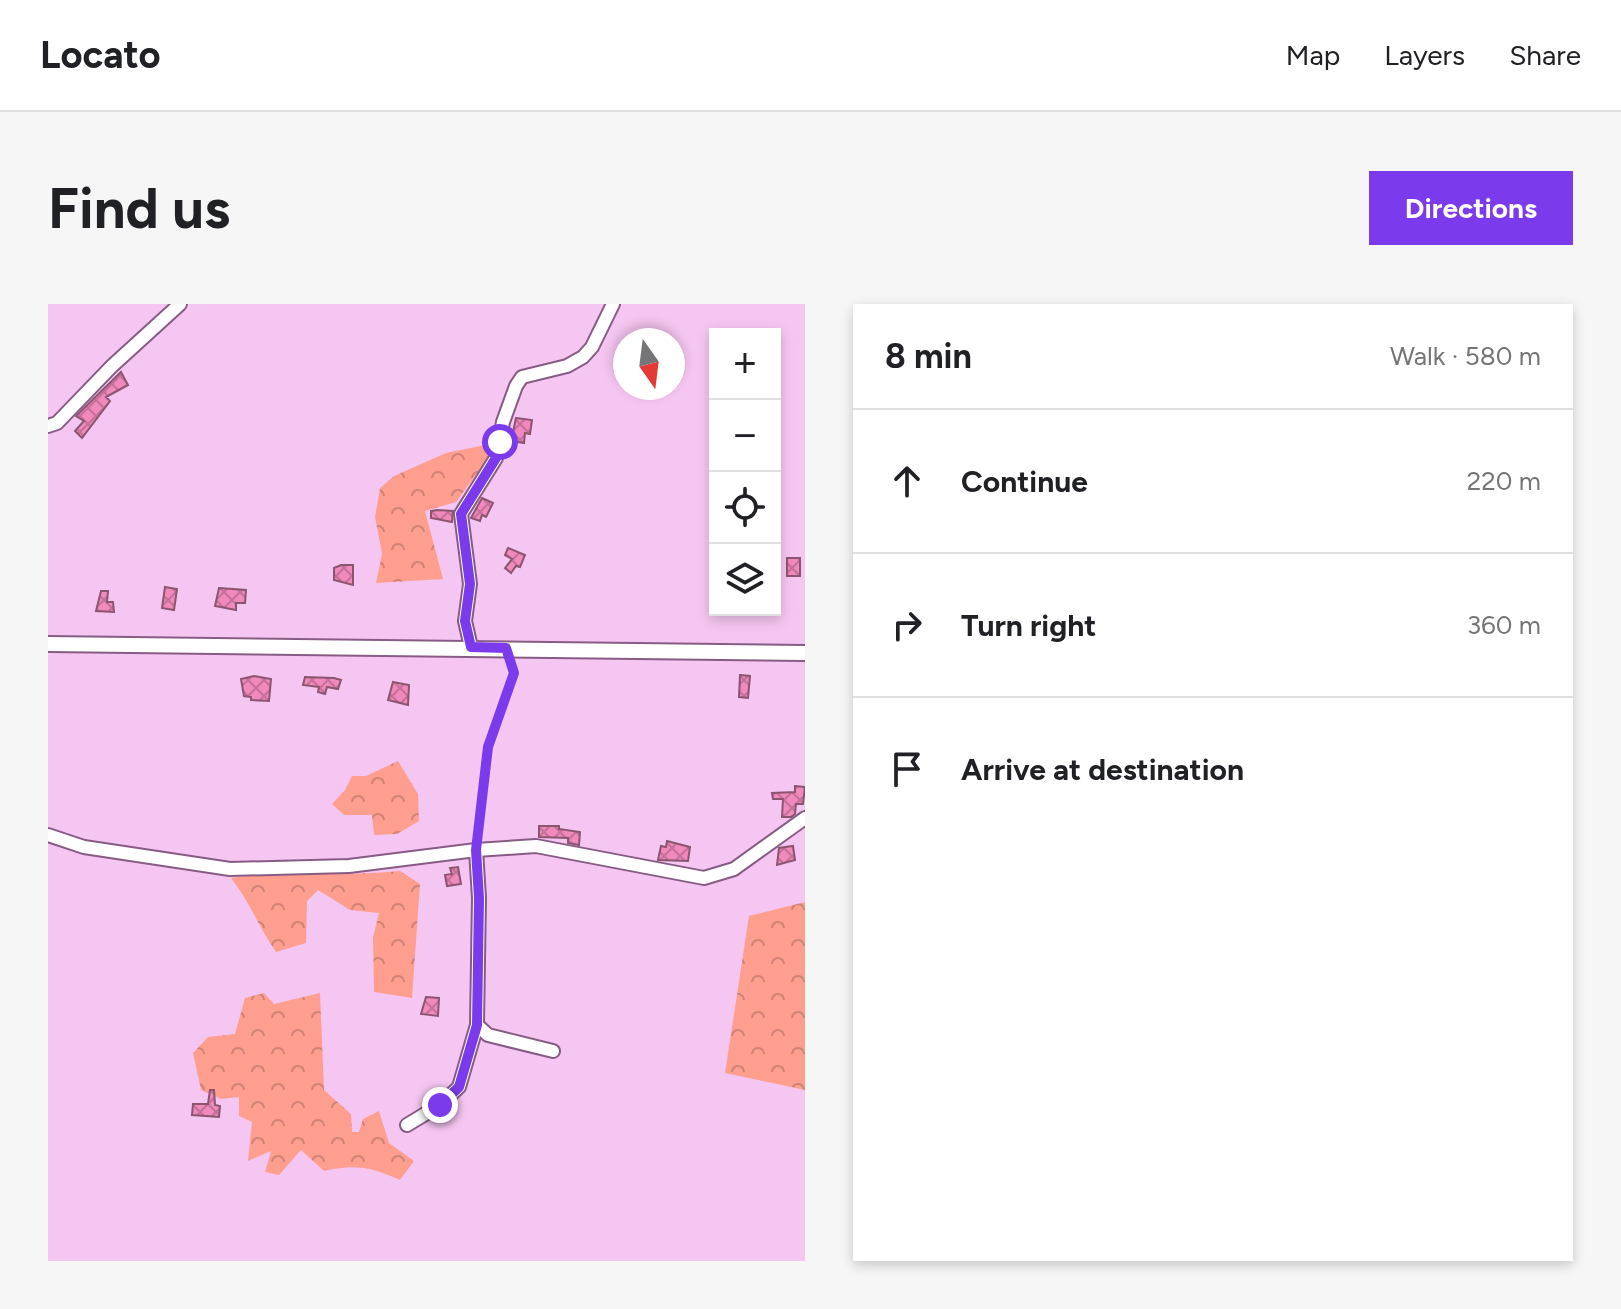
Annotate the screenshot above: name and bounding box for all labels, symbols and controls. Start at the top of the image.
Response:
text: Locato [40,32,161,78]
text: Map [1286,38,1340,72]
text: Layers [1384,38,1465,72]
text: Share [1509,38,1581,72]
button: Directions [1369,171,1573,245]
text: Find us [48,175,230,242]
north arrow [613,328,685,400]
map controls [709,328,781,616]
button: + [709,328,781,400]
text: 8 min [885,336,972,377]
text: Walk · 580 m [1390,340,1541,372]
button: − [709,400,781,472]
route start [482,424,518,460]
icon: ahead [885,459,929,503]
text: Continue [961,463,1088,500]
text: 220 m [1467,465,1541,497]
button: locate [709,472,781,544]
button: layers [709,544,781,616]
icon: right [885,603,929,647]
text: Turn right [961,607,1096,644]
text: 360 m [1467,609,1541,641]
icon: arrive [885,747,929,791]
text: Arrive at destination [961,751,1244,788]
route end [422,1087,458,1123]

